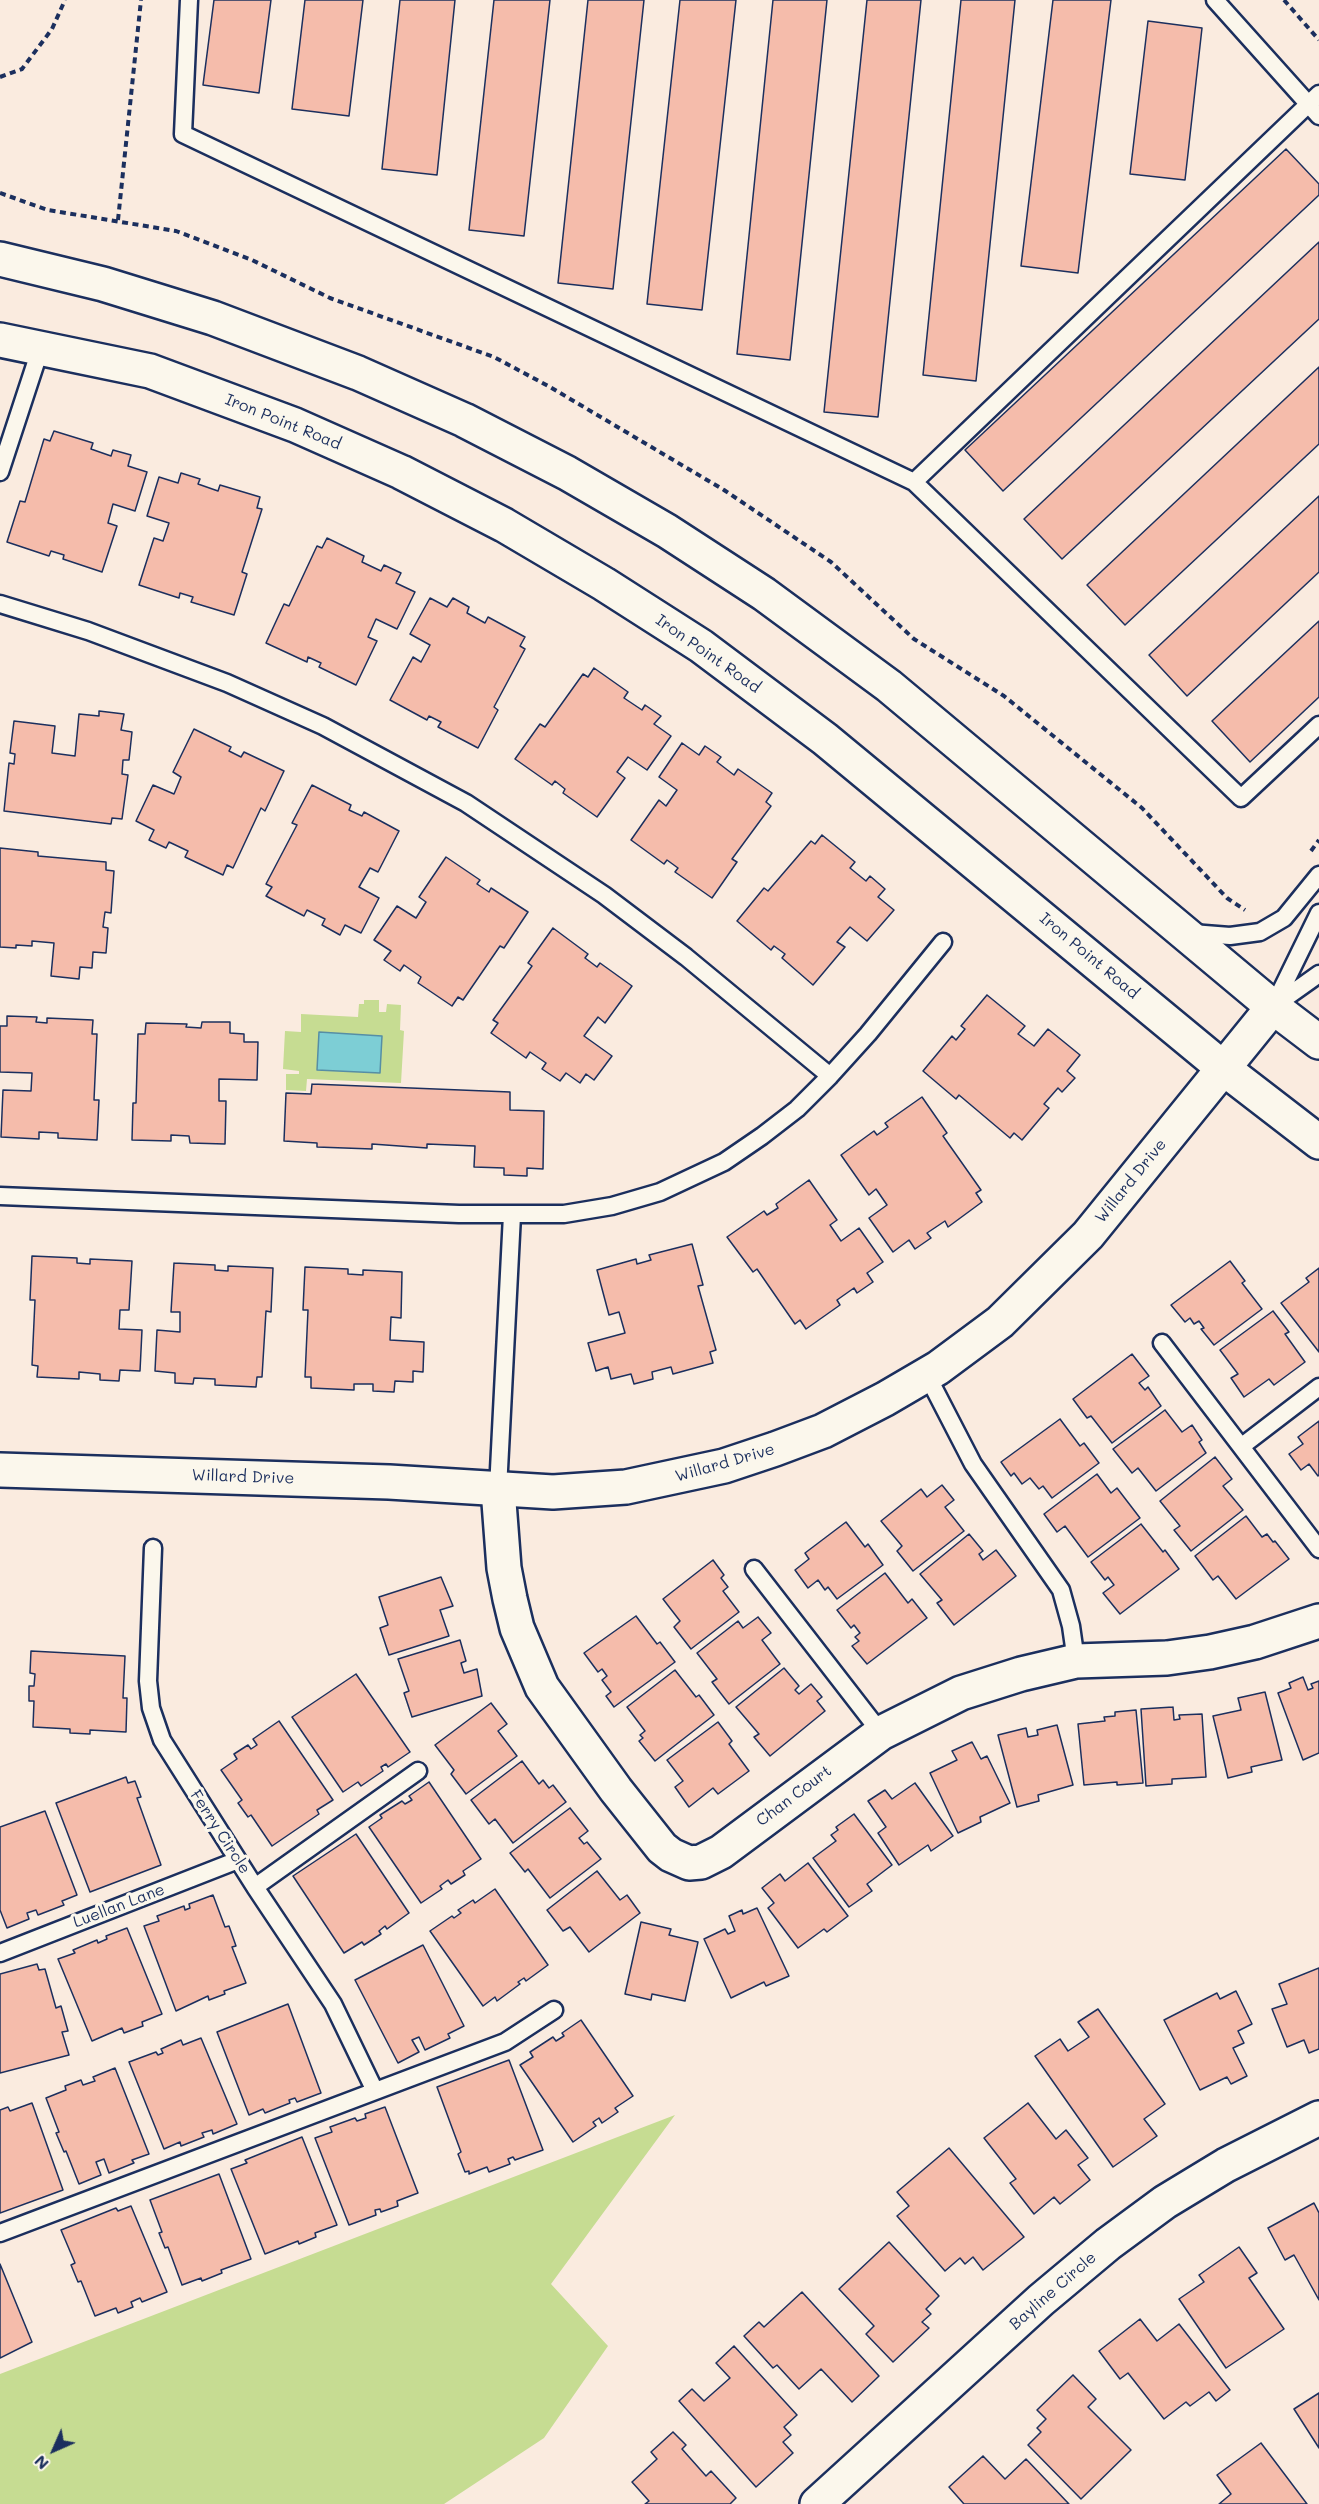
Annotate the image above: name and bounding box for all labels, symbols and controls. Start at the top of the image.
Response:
street label: Iron Point Road [222,390,344,454]
street label: Iron Point Road [652,611,764,697]
street label: Iron Point Road [1036,909,1142,1003]
street label: Willard Drive [1091,1135,1171,1227]
street label: Willard Drive [673,1440,777,1486]
street label: Willard Drive [191,1466,295,1488]
street label: Chan Court [753,1762,835,1830]
street label: Ferry Circle [186,1786,254,1878]
street label: Luellan Lane [71,1880,167,1932]
street label: Bayline Circle [1006,2248,1100,2334]
north arrow [24,2420,84,2480]
text: N [29,2451,53,2475]

